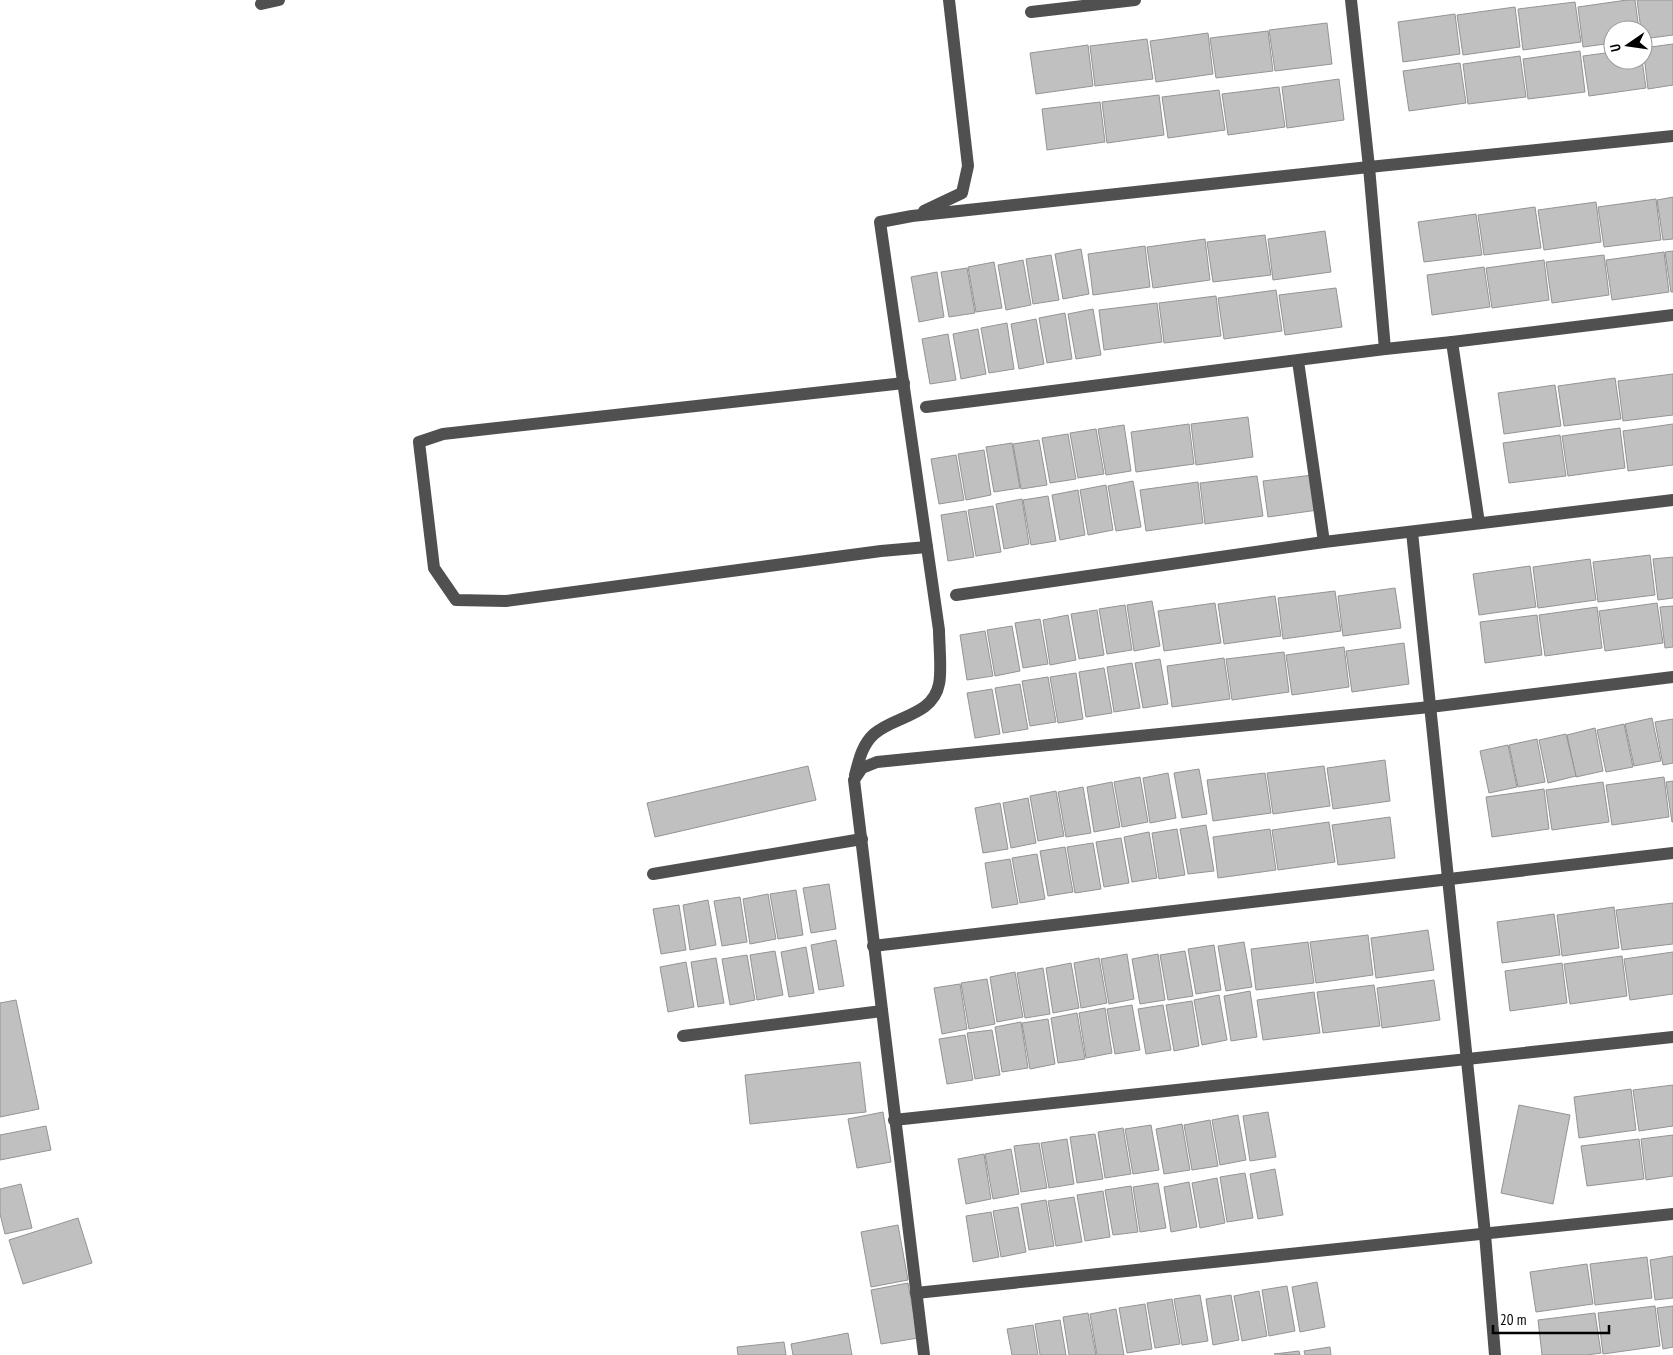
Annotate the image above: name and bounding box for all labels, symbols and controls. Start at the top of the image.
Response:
north arrow [1603,20,1653,70]
text: U [1606,42,1625,53]
scale bar [1493,1302,1609,1334]
text: 20 m [1500,1310,1526,1329]

